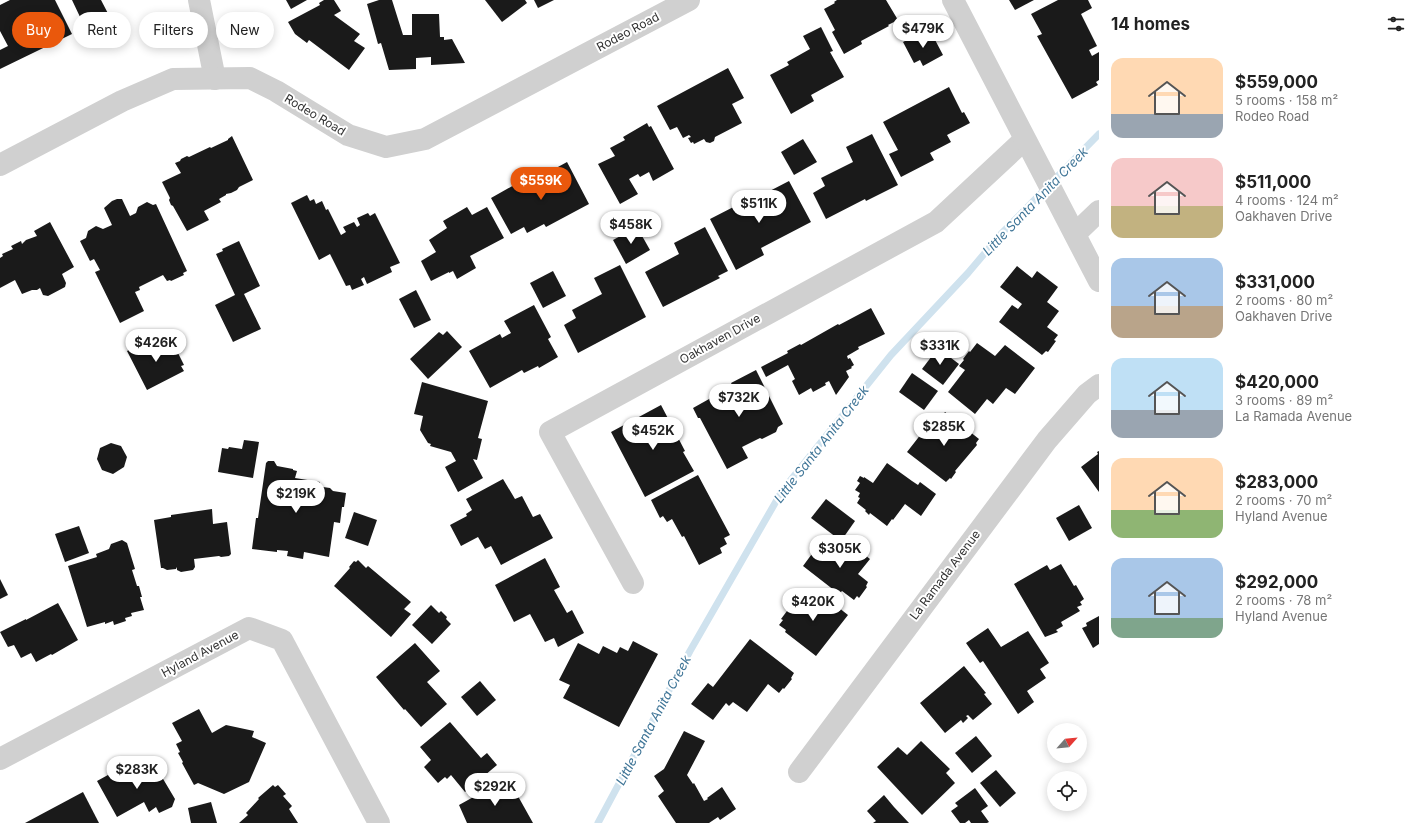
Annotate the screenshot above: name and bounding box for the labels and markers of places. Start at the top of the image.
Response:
pin: $479K [895,15,951,49]
pin: $559K [513,167,569,201]
pin: $511K [731,190,787,224]
pin: $458K [603,211,659,245]
pin: $426K [128,329,184,363]
pin: $331K [912,332,968,366]
pin: $732K [711,384,767,418]
pin: $285K [916,413,972,447]
pin: $452K [625,417,681,451]
pin: $219K [268,480,324,514]
pin: $305K [812,535,868,569]
pin: $420K [785,588,841,622]
pin: $283K [109,756,165,790]
pin: $292K [467,773,523,807]

